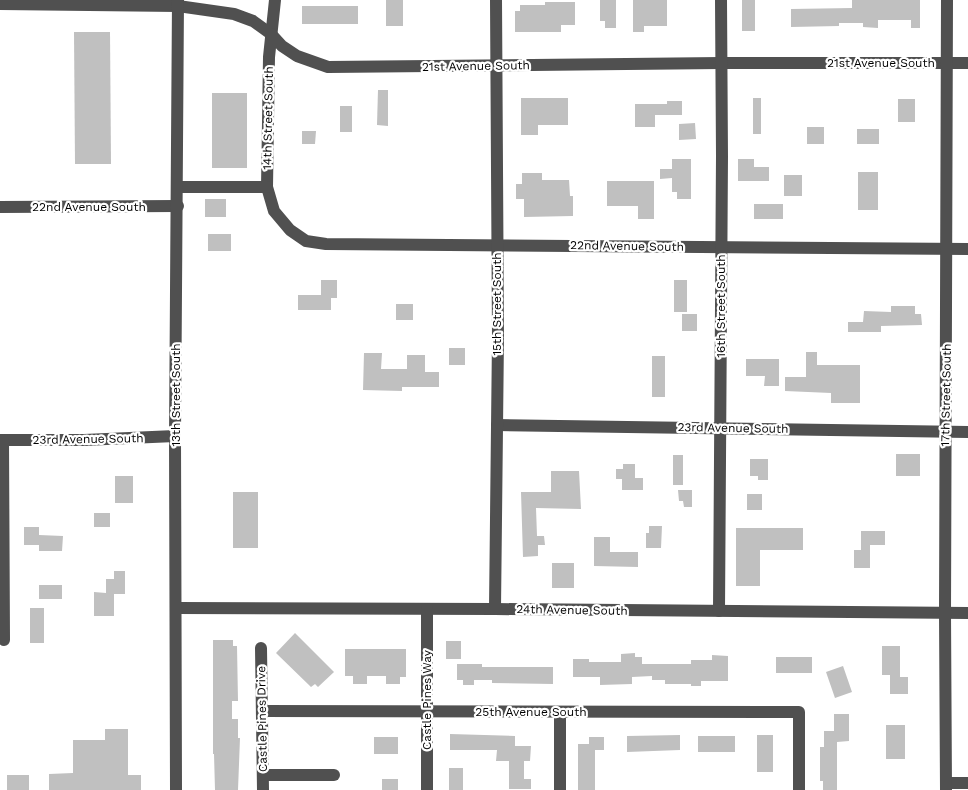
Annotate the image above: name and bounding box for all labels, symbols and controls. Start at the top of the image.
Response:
street label: 21st Avenue South [827,56,935,70]
street label: 21st Avenue South [422,58,530,74]
street label: 14th Street South [260,66,276,170]
street label: 22nd Avenue South [32,200,146,214]
street label: 22nd Avenue South [570,238,684,254]
street label: 15th Street South [490,252,504,356]
street label: 16th Street South [714,254,728,358]
street label: 13th Street South [169,343,183,447]
street label: 17th Street South [938,343,954,447]
street label: 23rd Avenue South [677,420,789,436]
street label: 23rd Avenue South [32,431,144,447]
street label: 24th Avenue South [516,602,628,618]
street label: Castle Pines Way [420,649,434,750]
street label: Castle Pines Drive [254,666,270,772]
street label: 25th Avenue South [475,705,587,719]

